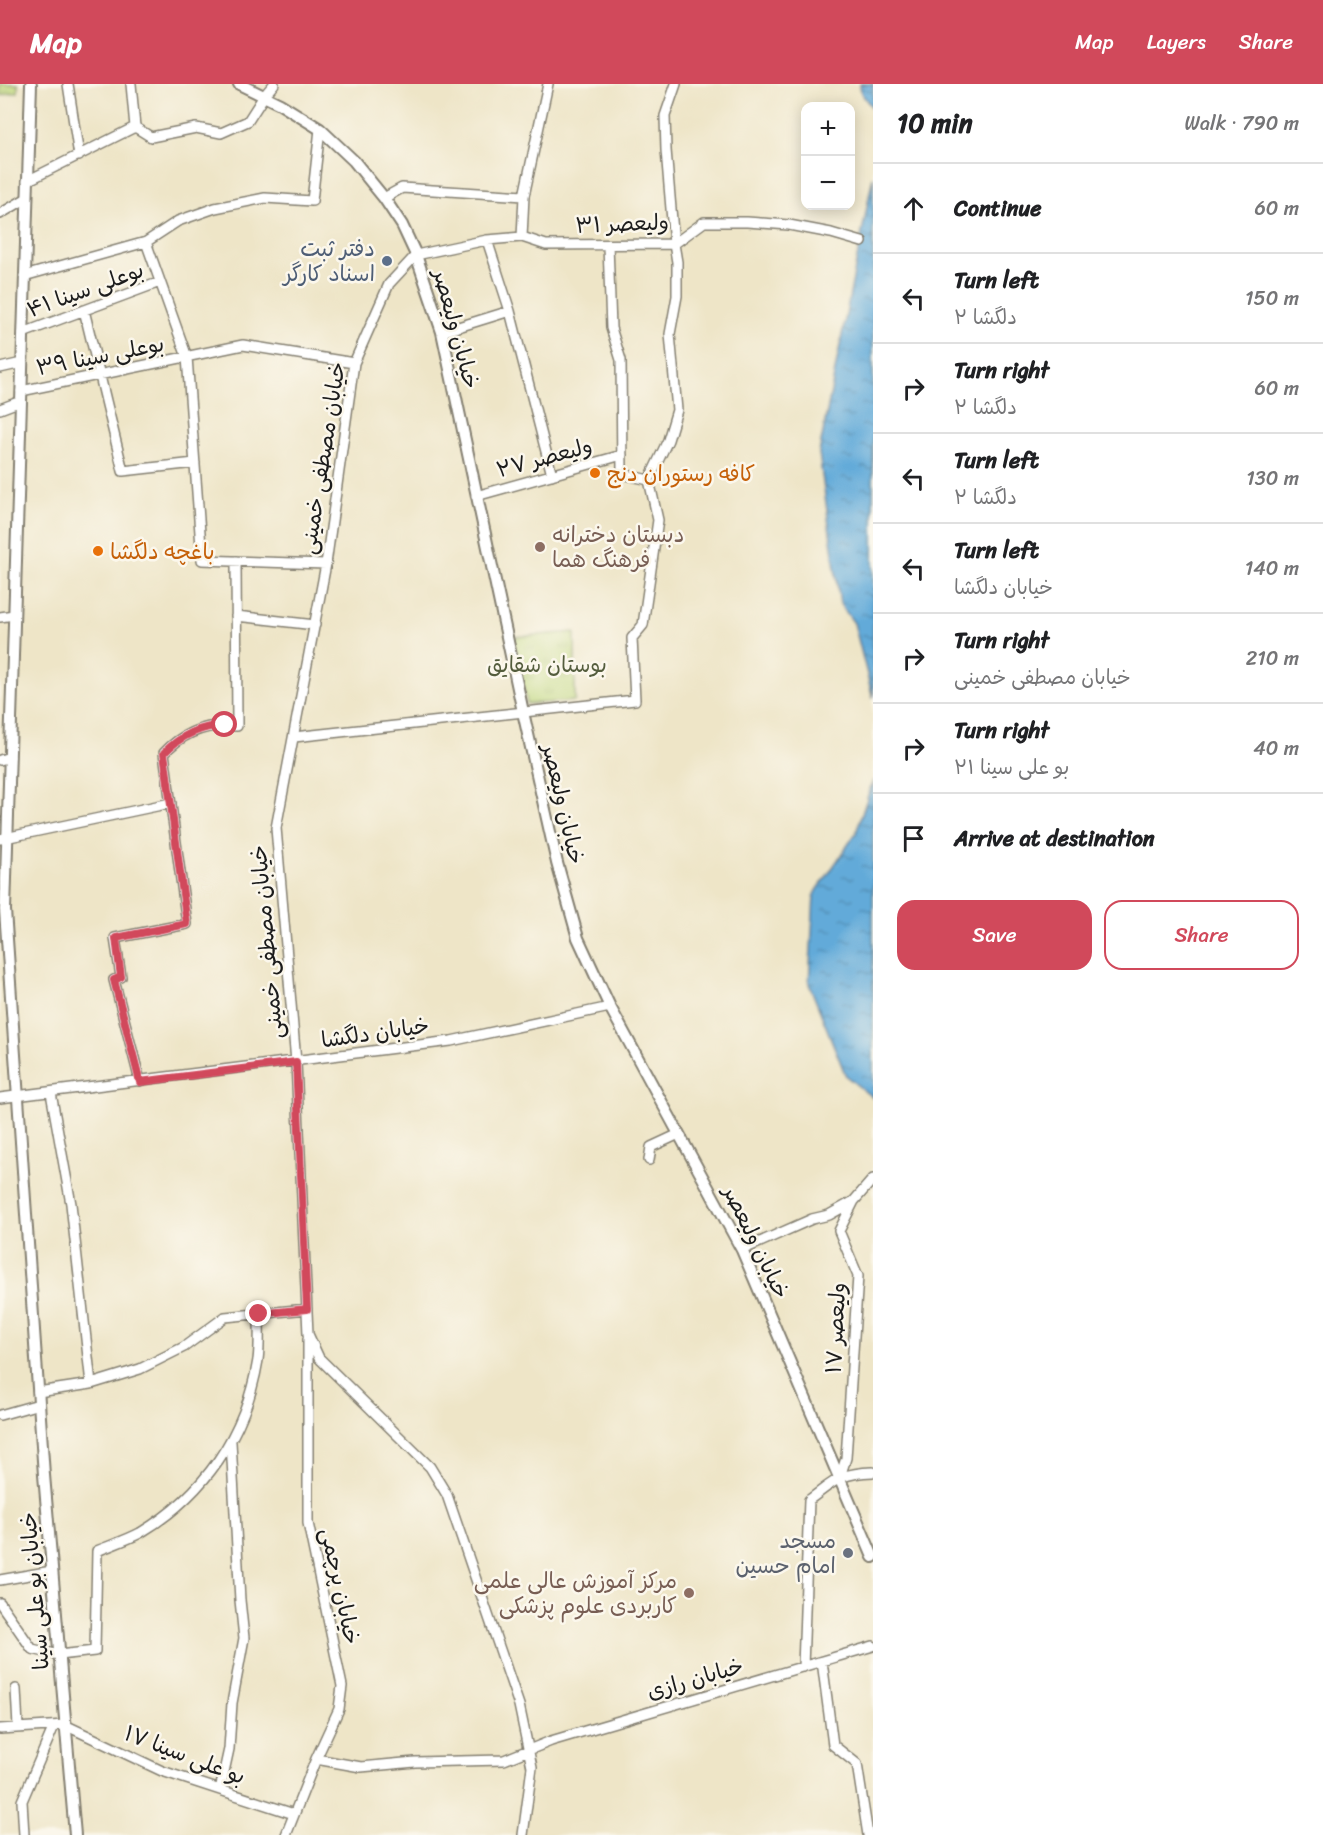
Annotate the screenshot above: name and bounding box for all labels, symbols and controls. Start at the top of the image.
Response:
text: Map [30,18,82,67]
text: Map [1075,23,1114,61]
text: Layers [1147,23,1206,61]
text: Share [1239,23,1293,61]
text: 10 min [897,100,973,146]
map controls [801,102,855,210]
button: + [801,102,855,156]
text: Walk · 790 m [1185,106,1299,141]
button: − [801,156,855,210]
text: Continue [954,189,1042,228]
text: 60 m [1254,191,1299,226]
icon: ahead [897,192,930,225]
street label: ولیعصر ۳۱ [574,202,670,245]
place label: دفتر ثبت اسناد کارگر [281,229,375,293]
street label: بوعلی سینا ۴۱ [21,250,149,329]
marker: دفتر ثبت اسناد کارگر [380,254,394,268]
text: Turn left [954,261,1039,300]
street label: خیابان ولیعصر [421,263,491,393]
text: 150 m [1245,281,1299,316]
icon: left [897,282,930,315]
text: دلگشا ۲ [954,300,1017,335]
street label: بوعلی سینا ۳۹ [33,324,168,387]
text: Turn right [954,351,1049,390]
street label: خیابان مصطفی خمینی [288,359,357,557]
text: 60 m [1254,371,1299,406]
icon: right [897,372,930,405]
text: دلگشا ۲ [954,390,1017,425]
street label: ولیعصر ۲۷ [492,426,597,489]
text: Turn left [954,441,1039,480]
place label: کافه رستوران دنج [607,454,755,493]
text: 130 m [1246,461,1299,496]
icon: left [897,462,930,495]
marker: کافه رستوران دنج [588,466,602,480]
text: دلگشا ۲ [954,480,1017,515]
place label: دبستان دخترانه فرهنگ هما [552,515,684,579]
text: Turn left [954,531,1039,570]
place label: باغچه دلگشا [110,532,215,571]
marker: دبستان دخترانه فرهنگ هما [533,540,547,554]
marker: باغچه دلگشا [91,544,105,558]
text: 140 m [1245,551,1299,586]
icon: left [897,552,930,585]
text: خیابان دلگشا [954,570,1053,605]
text: Turn right [954,621,1049,660]
text: 210 m [1246,641,1299,676]
icon: right [897,642,930,675]
park label: بوستان شقایق [487,645,607,684]
text: خیابان مصطفی خمینی [954,660,1131,695]
route start [211,711,237,737]
text: Turn right [954,711,1049,750]
text: 40 m [1253,731,1299,766]
icon: right [897,732,930,765]
street label: خیابان ولیعصر [530,738,596,868]
text: بو علی سینا ۲۱ [954,750,1069,785]
text: Arrive at destination [954,819,1155,858]
icon: arrive [897,822,930,855]
street label: خیابان مصطفی خمینی [239,843,294,1041]
button: Save [897,900,1092,970]
button: Share [1104,900,1299,970]
street label: خیابان دلگشا [318,1006,432,1059]
street label: خیابان ولیعصر [711,1177,801,1306]
street label: ولیعصر ۱۷ [814,1281,857,1375]
route end [245,1300,271,1326]
street label: خیابان بو علی سینا [8,1510,61,1672]
place label: مسجد امام حسین [736,1521,836,1585]
street label: خیابان پرچمی [309,1524,372,1648]
marker: مسجد امام حسین [841,1546,855,1560]
place label: مرکز آموزش عالی علمی کاربردی علوم پزشکی [474,1561,677,1625]
marker: مرکز آموزش عالی علمی کاربردی علوم پزشکی [682,1586,696,1600]
street label: خیابان رازی [642,1646,748,1711]
street label: بو علی سینا ۱۷ [118,1713,251,1796]

